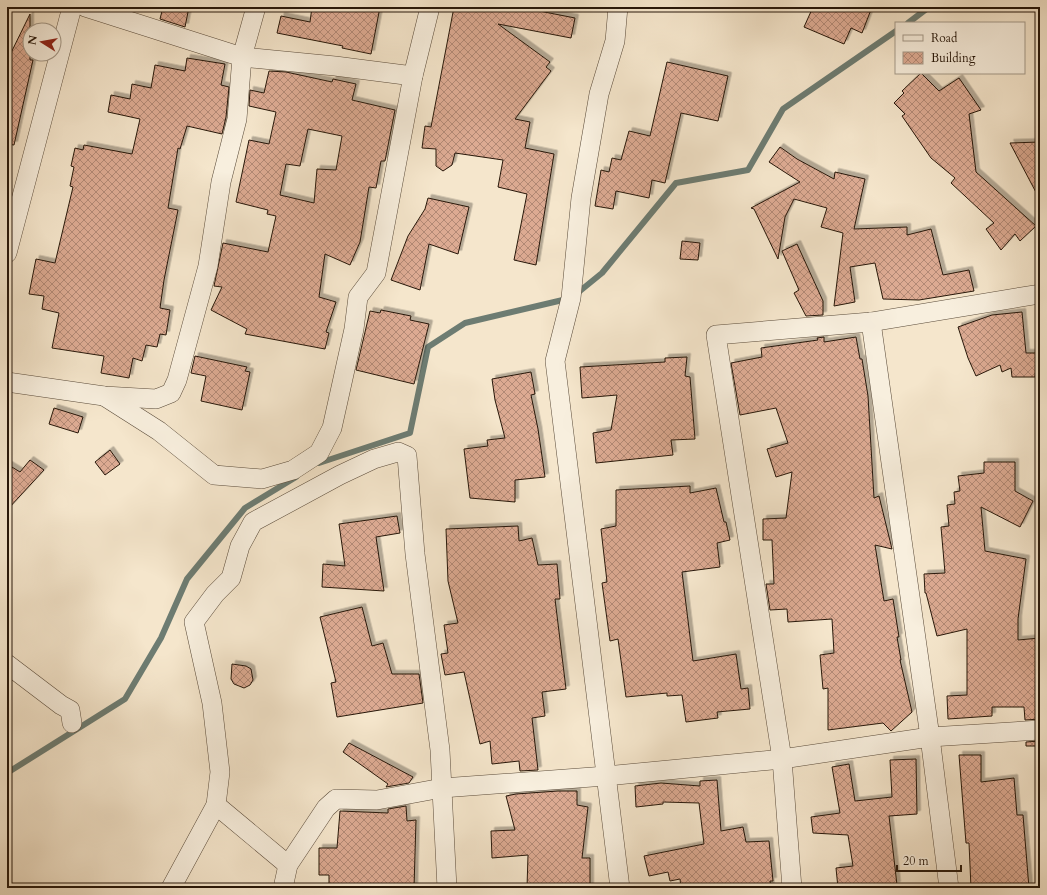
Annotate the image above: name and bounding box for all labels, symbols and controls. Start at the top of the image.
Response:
north arrow [22,22,62,62]
legend [895,22,1025,74]
text: Road [931,30,958,46]
text: N [24,34,41,46]
text: Building [931,50,976,66]
scale bar [897,847,961,873]
text: 20 m [903,853,930,869]

